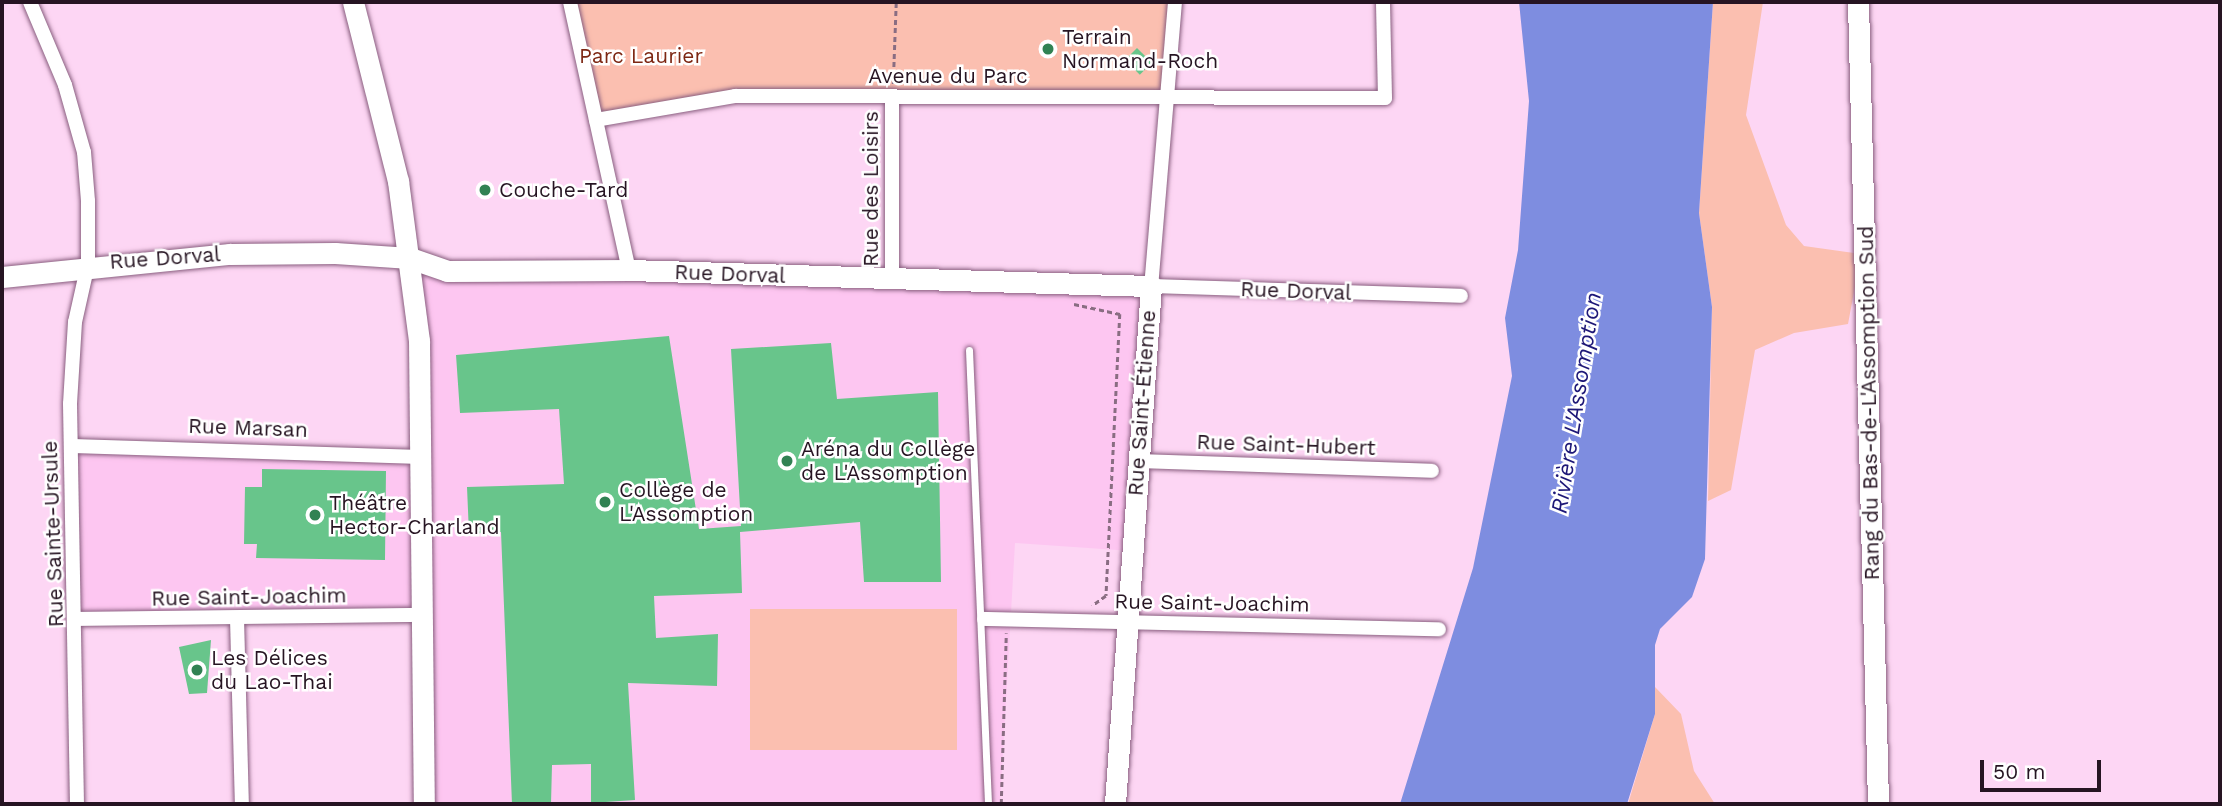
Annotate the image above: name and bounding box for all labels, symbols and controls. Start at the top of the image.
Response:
place label: Terrain Normand-Roch [1062,24,1218,74]
marker: Terrain Normand-Roch [1040,41,1056,57]
park label: Parc Laurier [579,43,703,69]
street label: Avenue du Parc [868,63,1028,89]
street label: Rue des Loisirs [858,111,884,267]
place label: Couche-Tard [499,177,628,203]
marker: Couche-Tard [477,182,493,198]
street label: Rang du Bas-de-L'Assomption Sud [1853,225,1885,581]
street label: Rue Dorval [109,242,221,274]
street label: Rue Dorval [674,259,786,289]
street label: Rue Dorval [1240,276,1352,306]
water label: Rivière L'Assomption [1546,290,1608,516]
street label: Rue Saint-Étienne [1123,309,1161,497]
street label: Rue Marsan [188,413,308,443]
street label: Rue Saint-Hubert [1196,429,1376,461]
place label: Aréna du Collège de L'Assomption [801,436,976,486]
street label: Rue Sainte-Ursule [37,440,69,628]
marker: Aréna du Collège de L'Assomption [779,453,795,469]
place label: Collège de L'Assomption [619,477,753,527]
place label: Théâtre Hector-Charland [329,490,500,540]
marker: Collège de L'Assomption [597,494,613,510]
marker: Théâtre Hector-Charland [307,507,323,523]
street label: Rue Saint-Joachim [151,583,347,611]
street label: Rue Saint-Joachim [1114,589,1310,617]
place label: Les Délices du Lao-Thai [211,645,333,695]
marker: Les Délices du Lao-Thai [189,662,205,678]
scale bar [1984,746,2105,790]
text: 50 m [1993,759,2045,784]

